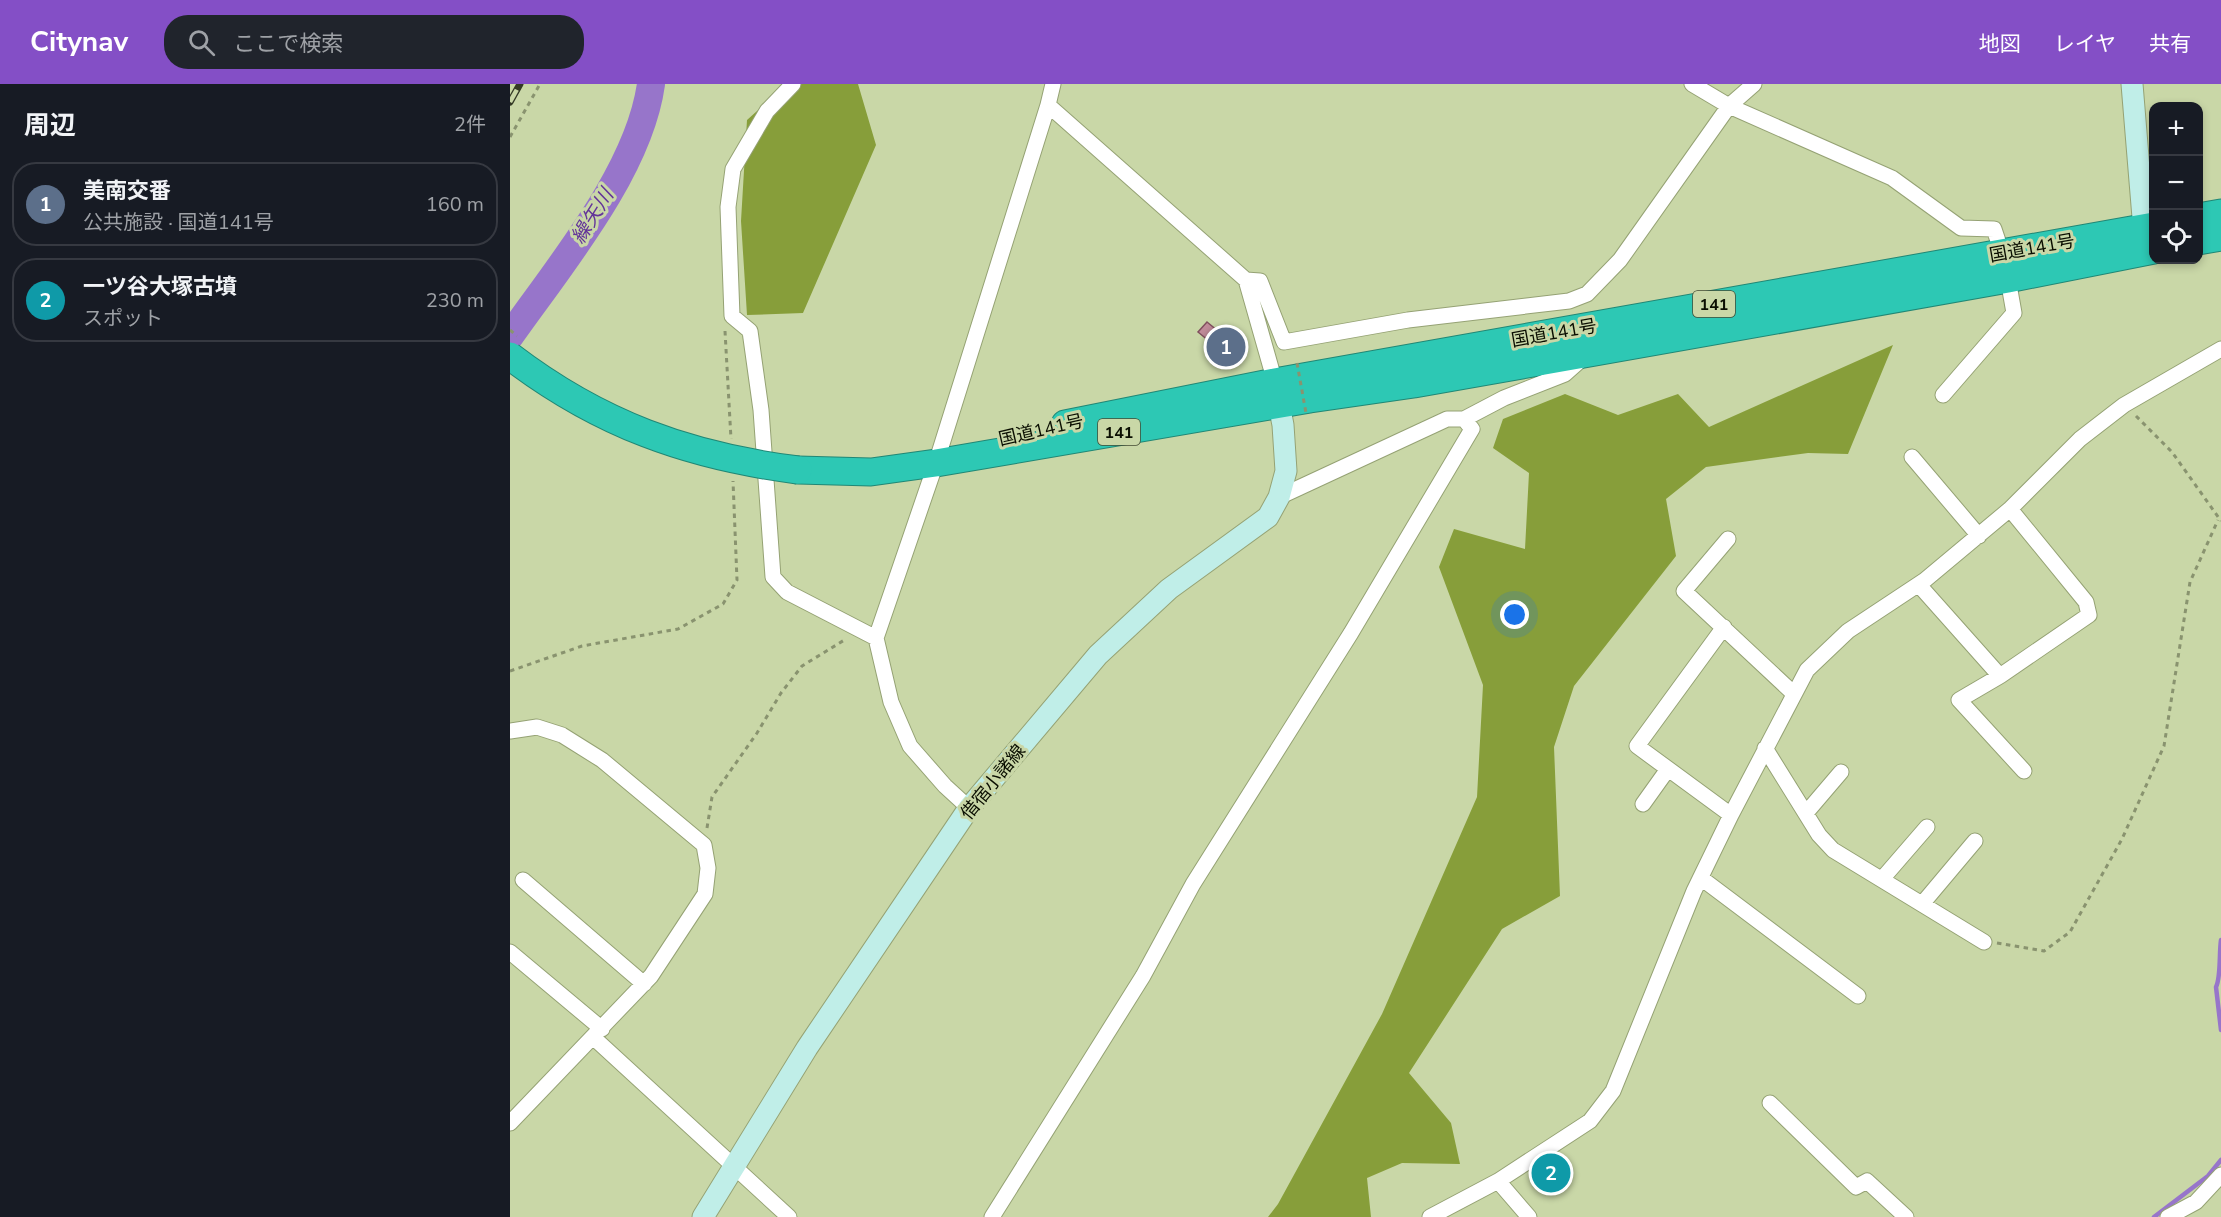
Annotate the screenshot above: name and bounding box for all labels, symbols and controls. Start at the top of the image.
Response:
search box [164,15,584,69]
text: Citynav [30,23,128,61]
icon: search [185,26,218,59]
text: ここで検索 [233,29,343,59]
text: 地図 [1979,30,2021,58]
text: レイヤ [2054,30,2116,58]
text: 共有 [2149,30,2191,58]
map controls [2149,102,2203,264]
button: + [2149,102,2203,156]
text: 周辺 [24,108,76,143]
text: 2件 [454,111,486,138]
button: − [2149,156,2203,210]
text: 美南交番 [83,176,171,206]
water label: 繰矢川 [565,182,621,249]
text: 1 [40,191,52,218]
text: 160 m [426,191,484,218]
text: 公共施設 · 国道141号 [83,209,274,236]
button: locate [2149,210,2203,264]
street label: 国道141号 [1987,229,2077,267]
text: 一ツ谷大塚古墳 [83,272,237,302]
text: 2 [40,287,52,314]
text: 230 m [426,287,484,314]
road number: 141 [1693,291,1735,317]
text: スポット [83,305,163,332]
street label: 国道141号 [1509,314,1599,352]
pin: 1 [1206,324,1246,370]
street label: 国道141号 [996,409,1086,451]
road number: 141 [1098,419,1140,445]
your location [1500,600,1529,629]
street label: 借宿小諸線 [955,739,1031,825]
pin: 2 [1532,1150,1570,1196]

